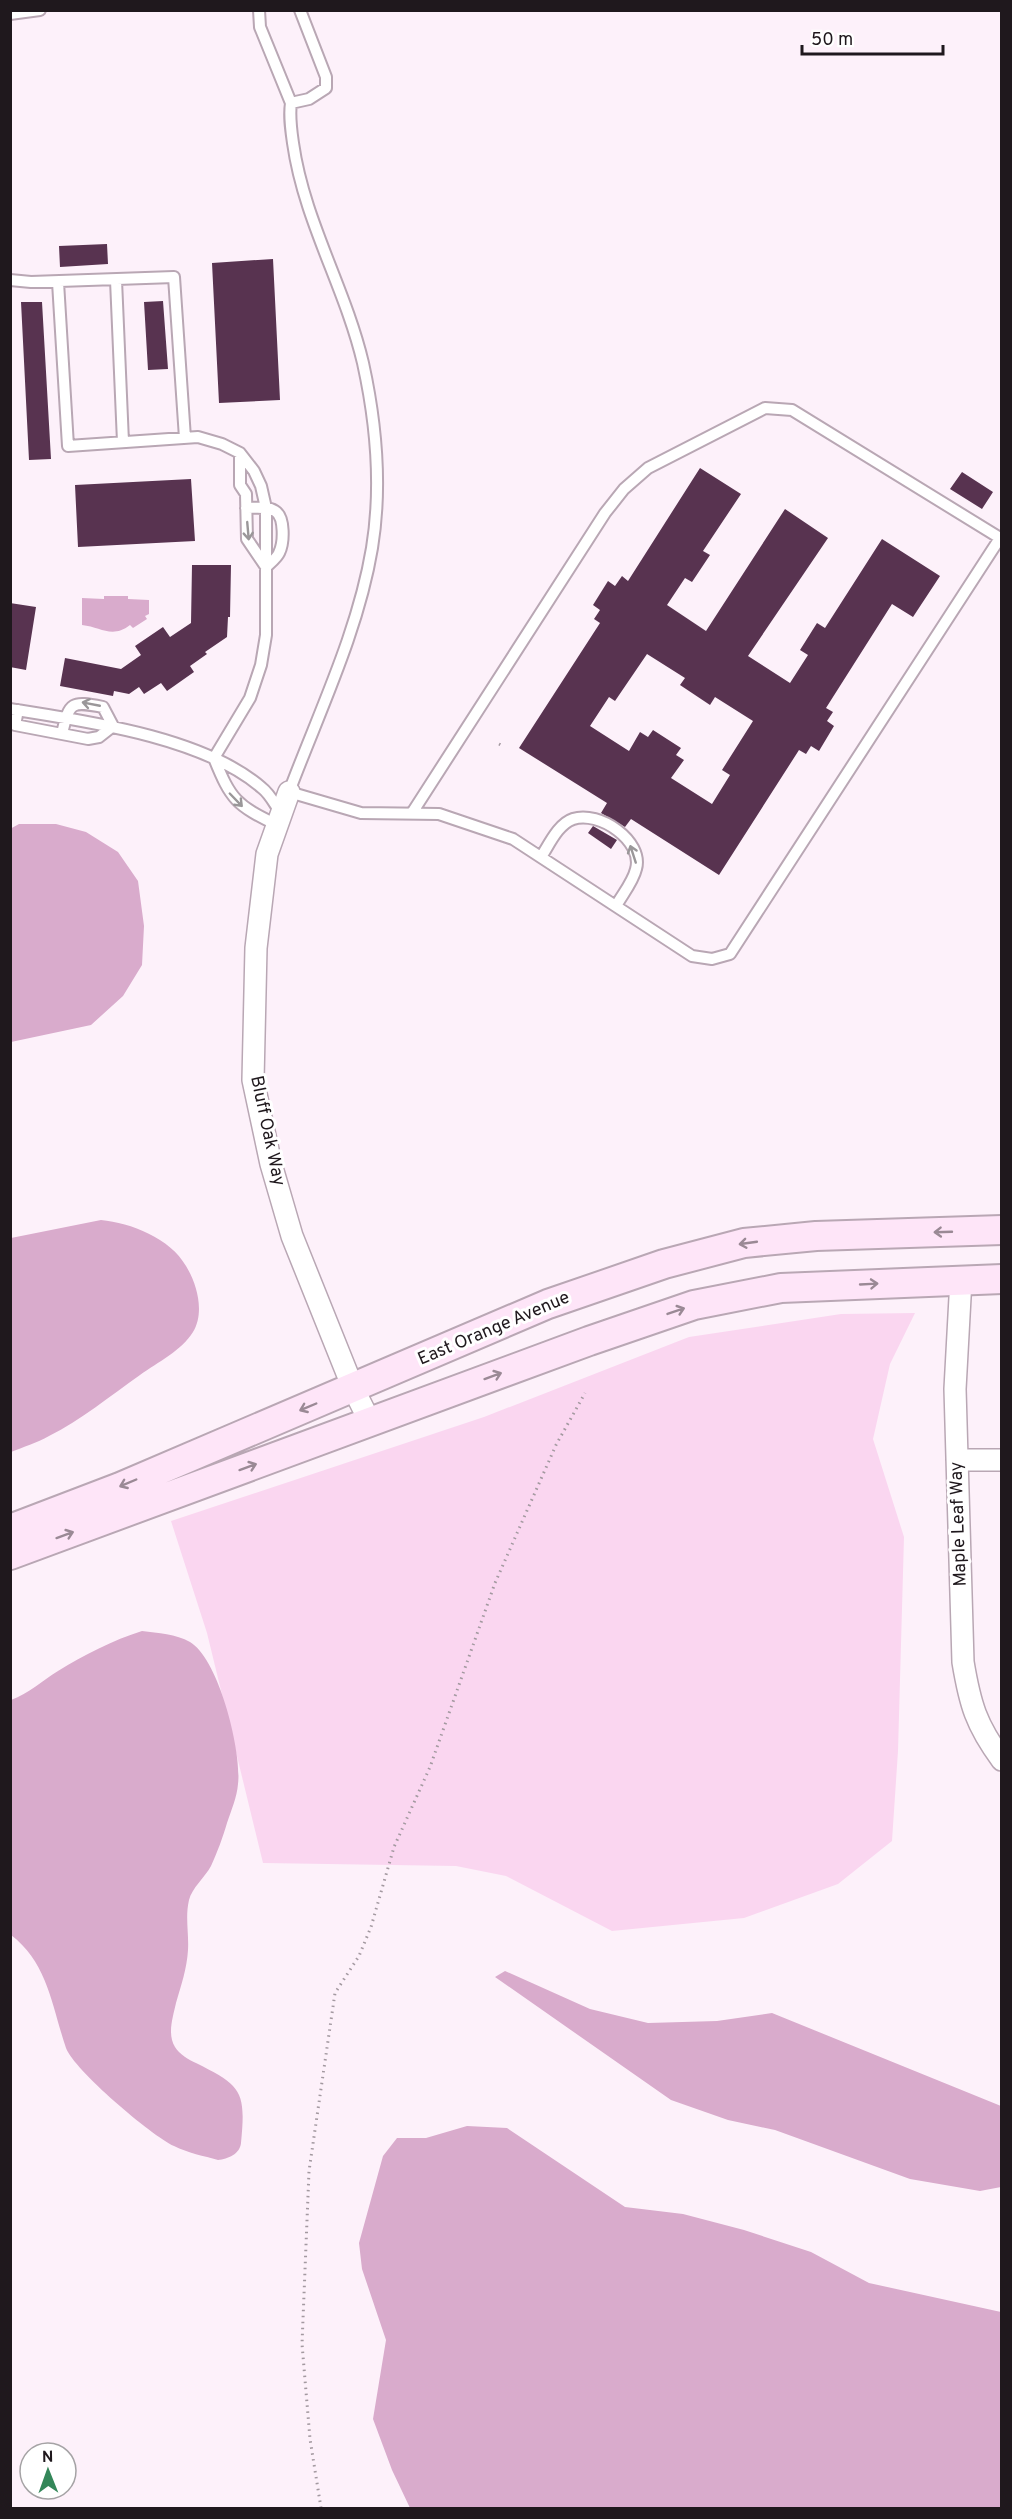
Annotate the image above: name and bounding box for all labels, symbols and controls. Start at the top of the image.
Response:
scale bar [802,18,943,56]
text: 50 m [811,29,853,52]
one-way arrow [243,520,254,540]
one-way arrow [82,698,101,709]
one-way arrow [229,792,244,807]
one-way arrow [627,845,638,864]
street label: Bluff Oak Way [244,1074,290,1188]
one-way arrow [934,1226,954,1238]
one-way arrow [739,1238,759,1249]
one-way arrow [858,1278,878,1289]
street label: East Orange Avenue [415,1287,573,1371]
one-way arrow [666,1305,685,1316]
one-way arrow [483,1370,501,1381]
one-way arrow [299,1402,317,1413]
one-way arrow [238,1461,257,1472]
street label: Maple Leaf Way [945,1461,973,1587]
one-way arrow [120,1478,138,1489]
one-way arrow [56,1528,74,1539]
north arrow [18,2441,78,2501]
text: N [42,2448,54,2468]

